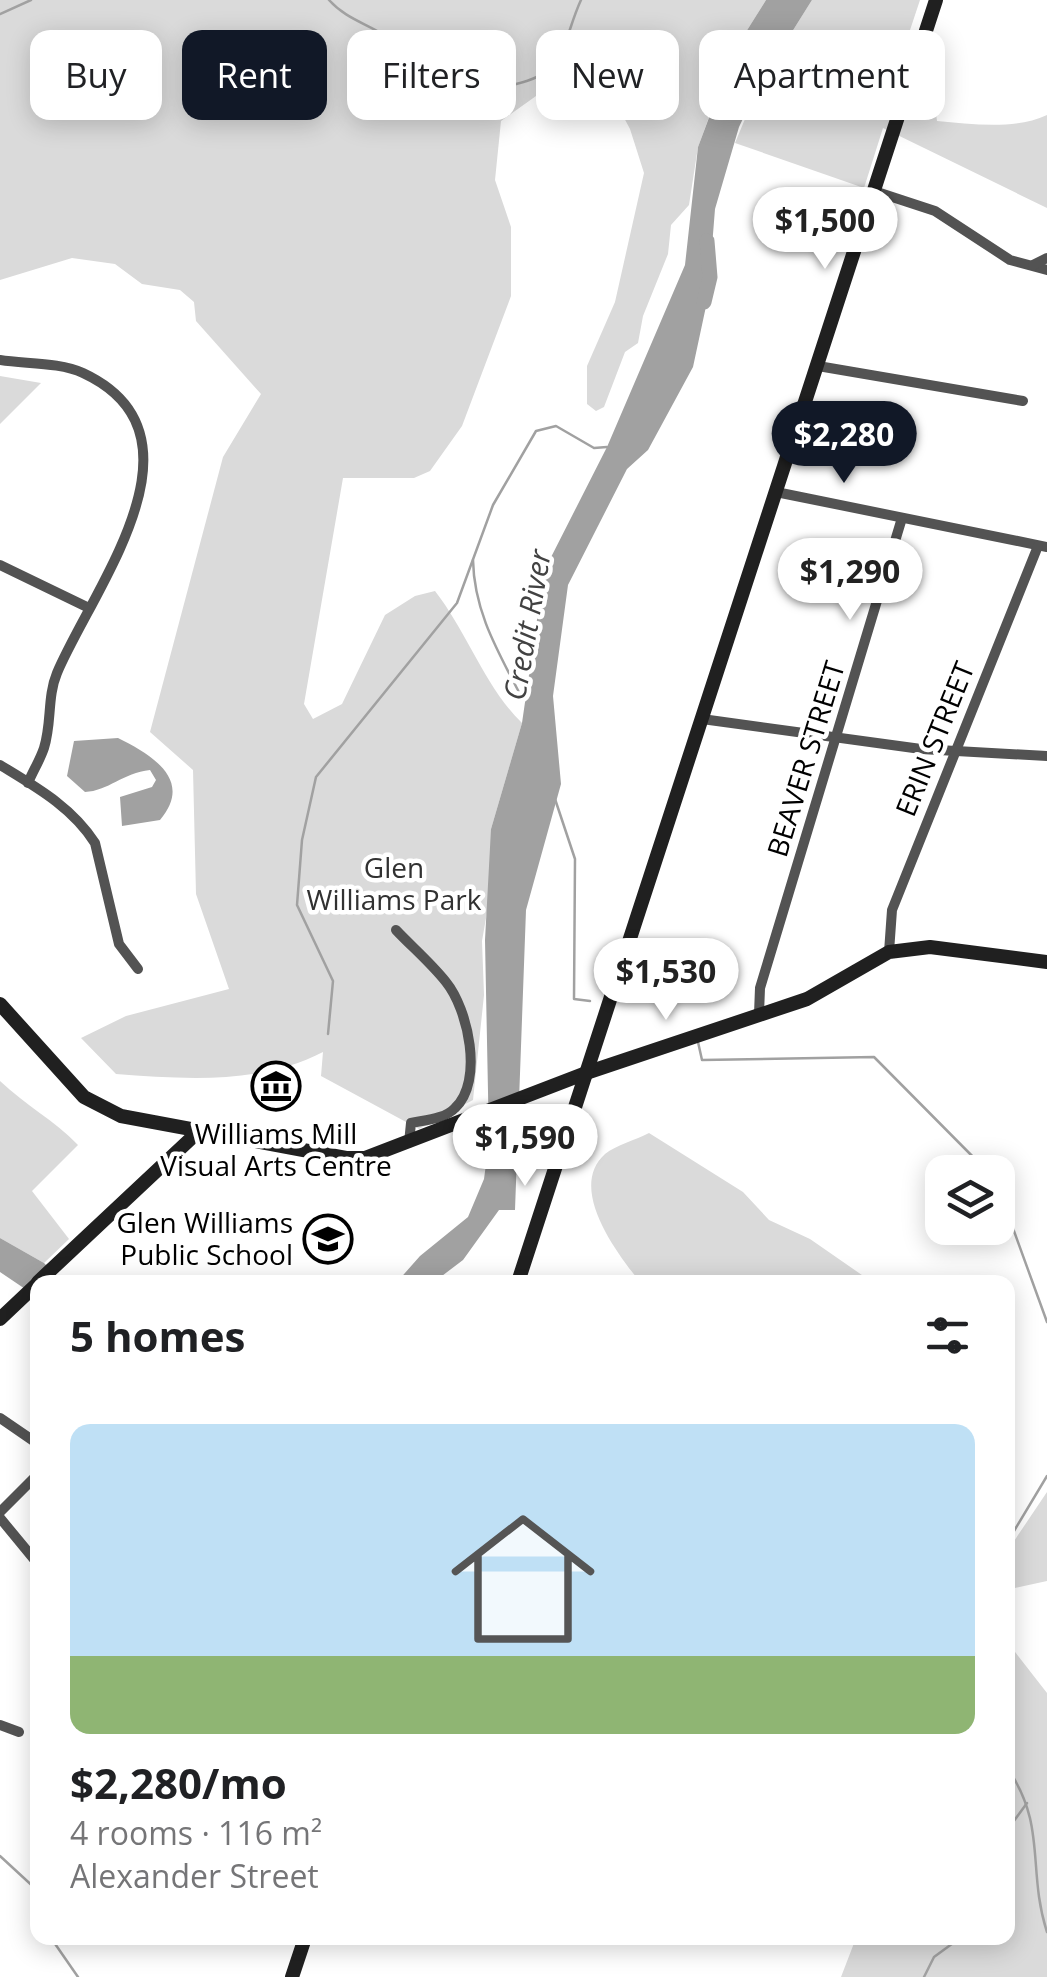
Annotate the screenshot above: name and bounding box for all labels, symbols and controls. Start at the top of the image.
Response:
chip: Buy [30,30,162,120]
chip: Rent [182,30,327,120]
chip: Filters [347,30,516,120]
chip: New [536,30,679,120]
chip: Apartment [699,30,945,120]
pin: $1,500 [744,187,906,272]
text: $1,500 [775,198,875,241]
pin: $2,280 [763,401,925,486]
text: $2,280 [794,412,894,455]
pin: $1,290 [769,538,931,623]
water label: Credit River [493,545,560,703]
text: $1,290 [800,549,900,592]
street label: ERIN STREET [886,655,983,822]
street label: BEAVER STREET [757,656,853,861]
park label: Glen Williams Park [307,848,482,918]
pin: $1,530 [585,938,747,1023]
text: $1,530 [616,949,716,992]
museum icon: Williams Mill Visual Arts Centre [250,1060,302,1112]
pin: $1,590 [444,1104,606,1189]
place label: Williams Mill Visual Arts Centre [160,1114,392,1184]
text: $1,590 [475,1115,575,1158]
map controls [925,1155,1015,1245]
button: layers [925,1155,1015,1245]
place label: Glen Williams Public School [116,1203,293,1273]
school or university icon: Glen Williams Public School [302,1213,354,1265]
text: 5 homes [70,1307,245,1364]
icon: filters [920,1308,975,1363]
icon: home [433,1489,613,1669]
text: $2,280/mo [70,1754,287,1811]
text: 4 rooms · 116 m² [70,1811,322,1854]
text: Alexander Street [70,1854,319,1897]

